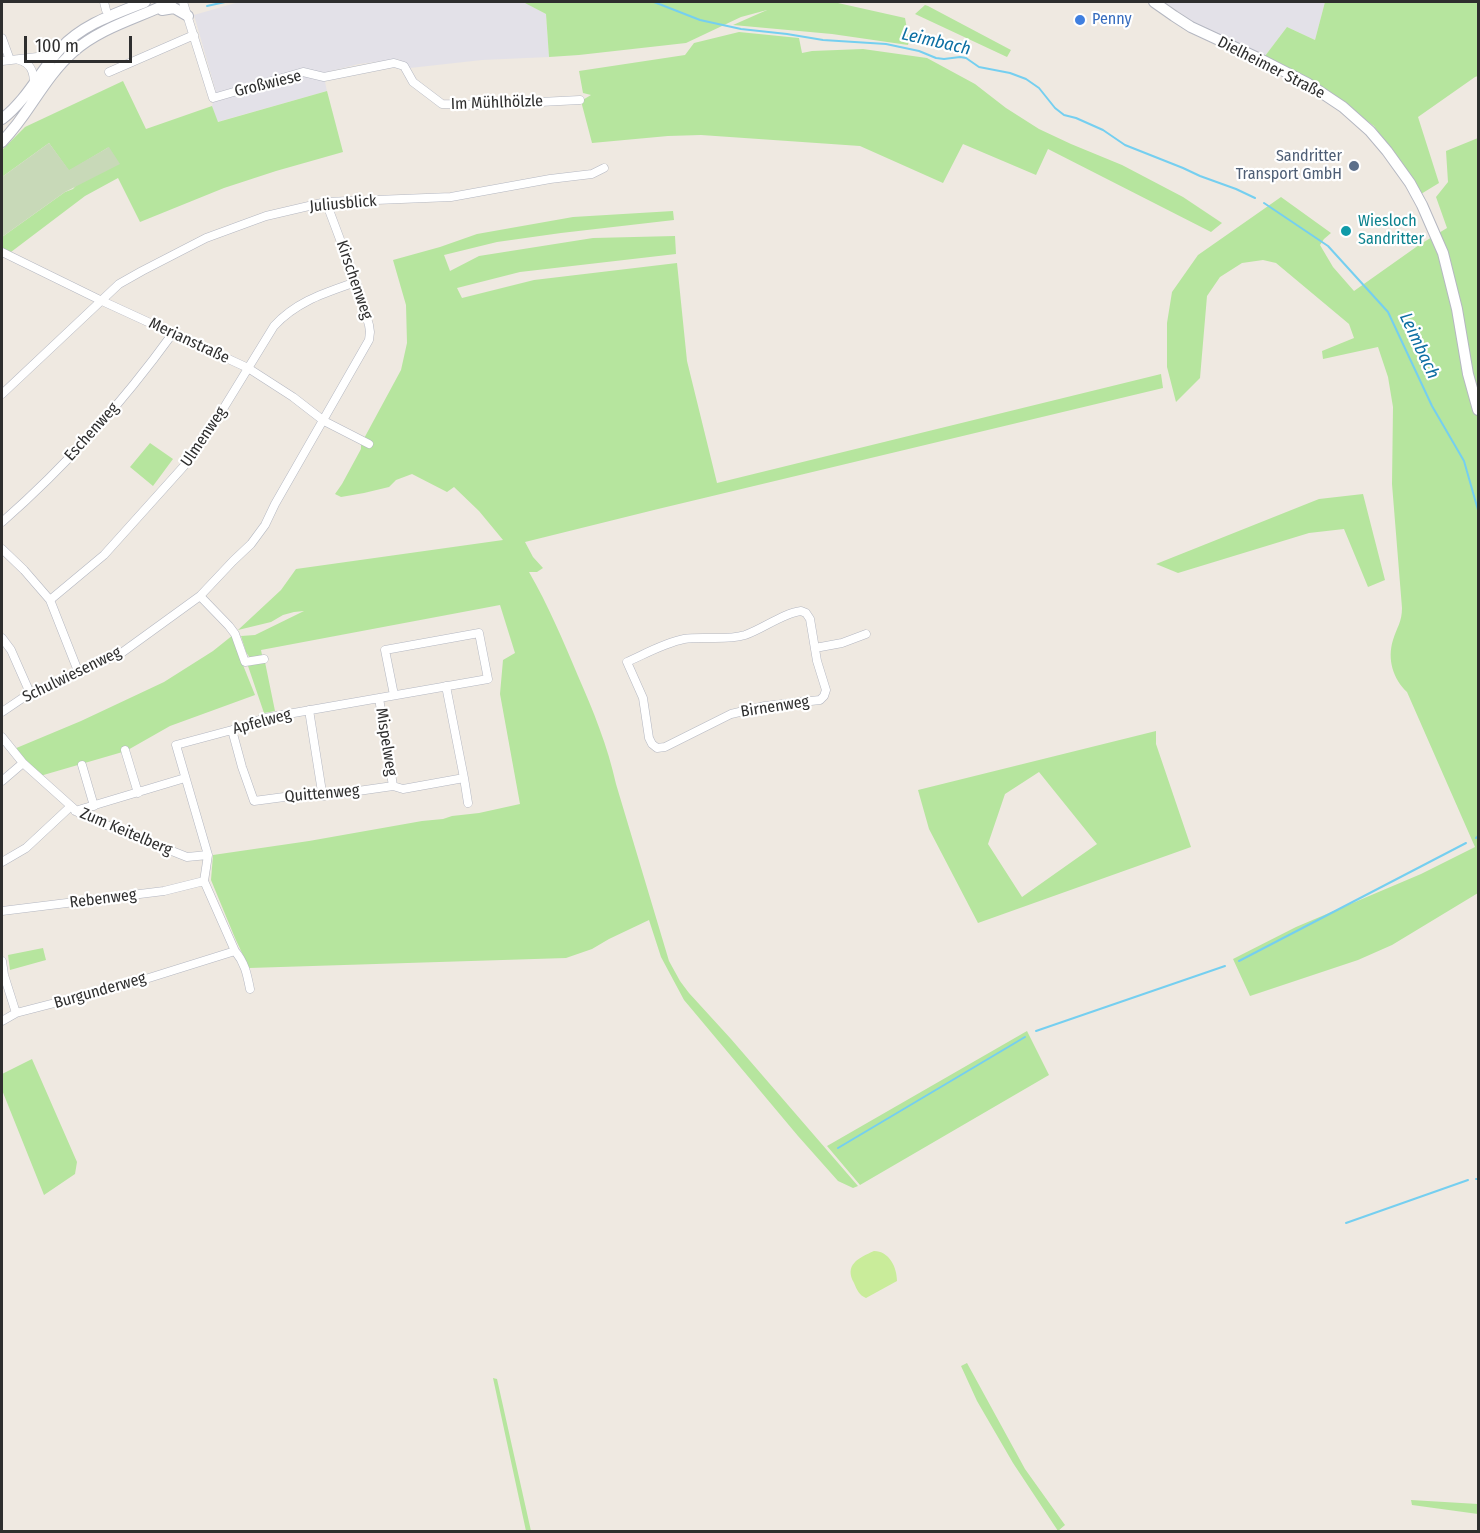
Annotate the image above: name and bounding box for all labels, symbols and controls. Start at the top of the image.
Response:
place label: Penny [1092,10,1132,30]
marker: Penny [1073,13,1087,27]
scale bar [27,24,135,62]
water label: Leimbach [899,24,973,60]
street label: Dielheimer Straße [1214,33,1328,103]
text: 100 m [35,35,79,57]
street label: Großwiese [232,66,304,102]
street label: Im Mühlhölzle [451,92,543,114]
place label: Sandritter Transport GmbH [1236,147,1342,185]
marker: Sandritter Transport GmbH [1347,159,1361,173]
street label: Juliusblick [309,192,377,216]
place label: Wiesloch Sandritter [1358,212,1424,250]
marker: Wiesloch Sandritter [1339,224,1353,238]
street label: Kirschenweg [332,238,376,322]
water label: Leimbach [1394,310,1444,382]
street label: Merianstraße [146,314,232,368]
street label: Eschenweg [61,399,123,465]
street label: Ulmenweg [177,403,231,471]
street label: Schulwiesenweg [20,643,124,707]
street label: Birnenweg [739,692,811,722]
street label: Apfelweg [231,705,293,739]
street label: Mispelweg [371,707,401,777]
street label: Quittenweg [284,781,360,807]
street label: Zum Keitelberg [77,804,175,860]
street label: Rebenweg [69,885,137,913]
street label: Burgunderweg [52,969,148,1013]

